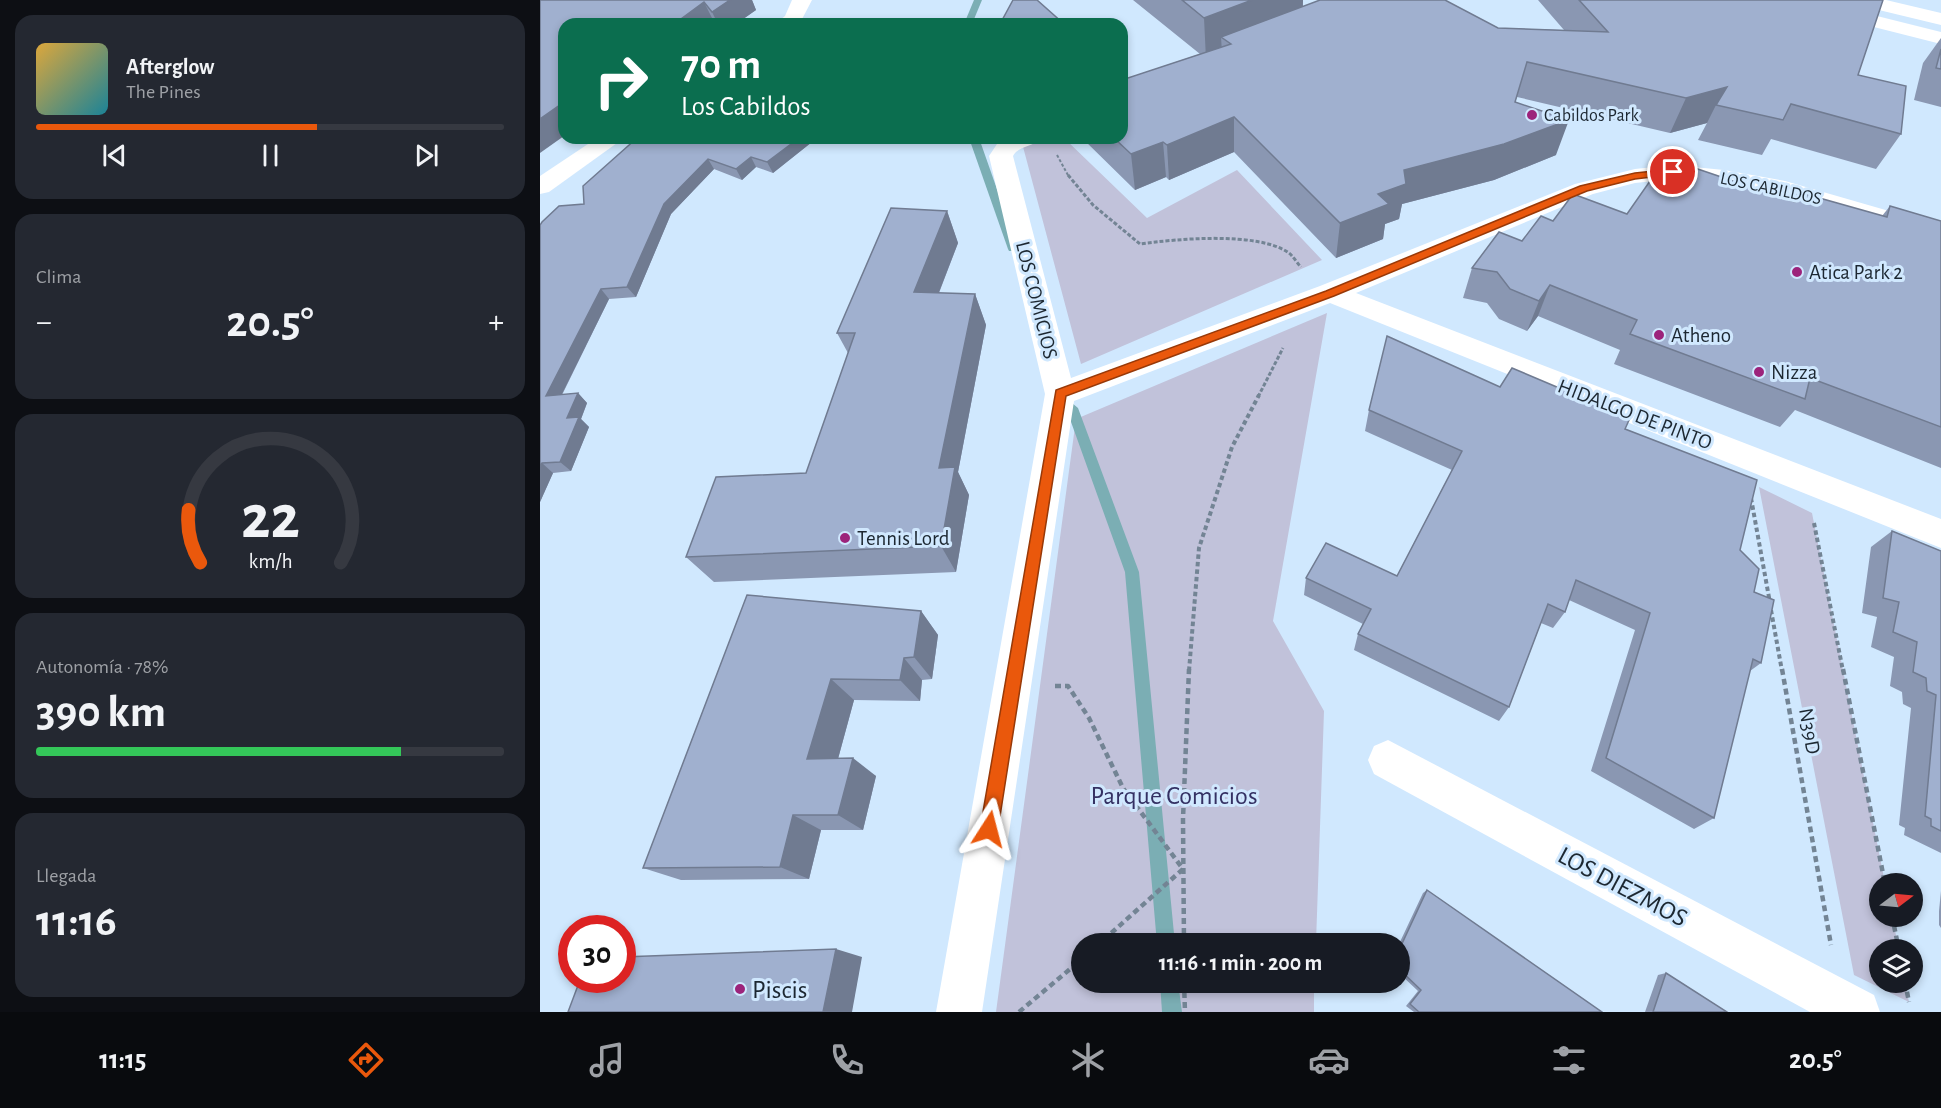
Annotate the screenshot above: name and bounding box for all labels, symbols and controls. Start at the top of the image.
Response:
icon: right [582,42,660,120]
text: 70 m [681,44,761,86]
text: Afterglow [126,56,214,78]
text: The Pines [126,82,201,102]
text: Los Cabildos [681,93,810,120]
place label: Cabildos Park [1544,107,1639,125]
marker: Cabildos Park [1525,108,1539,122]
icon: previous [98,139,131,172]
icon: pause [254,139,287,172]
icon: next [410,139,443,172]
pin [1647,146,1698,197]
icon: arrive [1656,155,1689,188]
street label: LOS CABILDOS [1719,169,1823,208]
street label: LOS COMICIOS [1012,239,1061,361]
place label: Atica Park 2 [1809,262,1903,283]
marker: Atica Park 2 [1790,265,1804,279]
text: Clima [36,267,81,287]
text: 20.5° [226,300,314,345]
text: − [36,306,52,339]
text: + [488,306,504,339]
place label: Atheno [1671,325,1731,346]
marker: Atheno [1652,328,1666,342]
place label: Nizza [1771,362,1818,383]
marker: Nizza [1752,365,1766,379]
street label: HIDALGO DE PINTO [1555,375,1715,454]
text: 22 [241,487,299,549]
place label: Tennis Lord [857,528,950,549]
marker: Tennis Lord [838,531,852,545]
text: km/h [248,551,292,572]
text: Autonomía · 78% [36,657,169,677]
text: 390 km [36,690,166,735]
street label: N39D [1795,706,1824,756]
park label: Parque Comicios [1090,783,1258,809]
position arrow [957,797,1021,861]
street label: LOS DIEZMOS [1554,842,1691,932]
text: Llegada [36,866,97,886]
north arrow [1869,873,1923,927]
map controls [1869,873,1923,993]
text: 11:16 [36,899,117,944]
speed limit sign: 30 [558,915,636,993]
button: layers [1869,939,1923,993]
text: 11:16 · 1 min · 200 m [1159,952,1322,974]
place label: Piscis [752,977,807,1003]
marker: Piscis [733,982,747,996]
icon: directions [345,1039,387,1081]
icon: music [586,1039,628,1081]
icon: phone [826,1039,868,1081]
icon: climate [1067,1039,1109,1081]
icon: car [1308,1039,1350,1081]
icon: filters [1548,1039,1590,1081]
text: 11:15 [99,1046,146,1073]
text: 20.5° [1789,1046,1842,1073]

